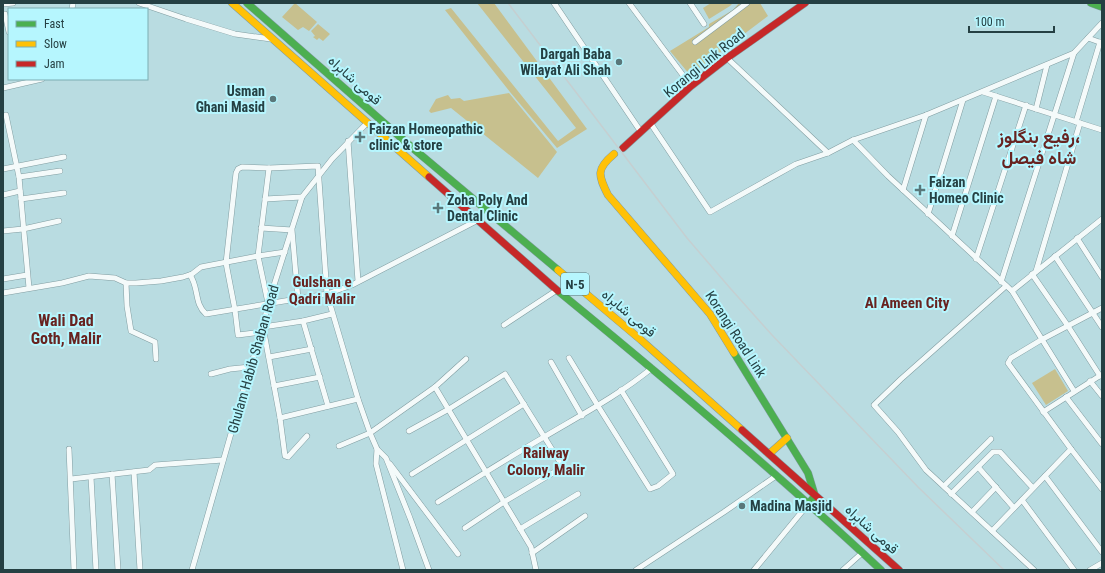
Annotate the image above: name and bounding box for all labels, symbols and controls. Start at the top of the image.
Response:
legend [8,8,148,80]
scale bar [969,8,1054,34]
text: 100 m [975,15,1005,29]
text: Fast [44,17,65,31]
street label: Korangi Link Road [660,25,748,101]
text: Slow [44,37,67,51]
place label: Dargah Baba Wilayat Ali Shah [520,46,611,78]
street label: قومی شاہراہ [324,52,385,109]
text: Jam [44,57,65,71]
marker: Dargah Baba Wilayat Ali Shah [614,57,624,67]
place label: Usman Ghani Masid [196,83,265,115]
marker: Usman Ghani Masid [268,94,278,104]
place label: Faizan Homeopathic clinic & store [369,121,483,153]
district label: رفیع بنگلوز، شاہ فیصل [997,126,1080,169]
marker: Faizan Homeopathic clinic & store [354,131,366,143]
place label: Faizan Homeo Clinic [929,174,1004,206]
marker: Faizan Homeo Clinic [914,184,926,196]
place label: Zoha Poly And Dental Clinic [447,192,528,224]
marker: Zoha Poly And Dental Clinic [432,202,444,214]
district label: Gulshan e Qadri Malir [289,273,355,308]
road number: N-5 [561,273,589,295]
street label: Ghulam Habib Shaban Road [224,283,282,435]
street label: قومی شاہراہ [597,286,659,342]
street label: Korangi Road Link [702,288,770,381]
district label: Al Ameen City [865,294,950,312]
district label: Wali Dad Goth, Malir [31,311,101,348]
district label: Railway Colony, Malir [507,444,585,479]
place label: Madina Masjid [750,498,832,514]
marker: Madina Masjid [737,501,747,511]
street label: قومی شاہراہ [841,501,902,558]

